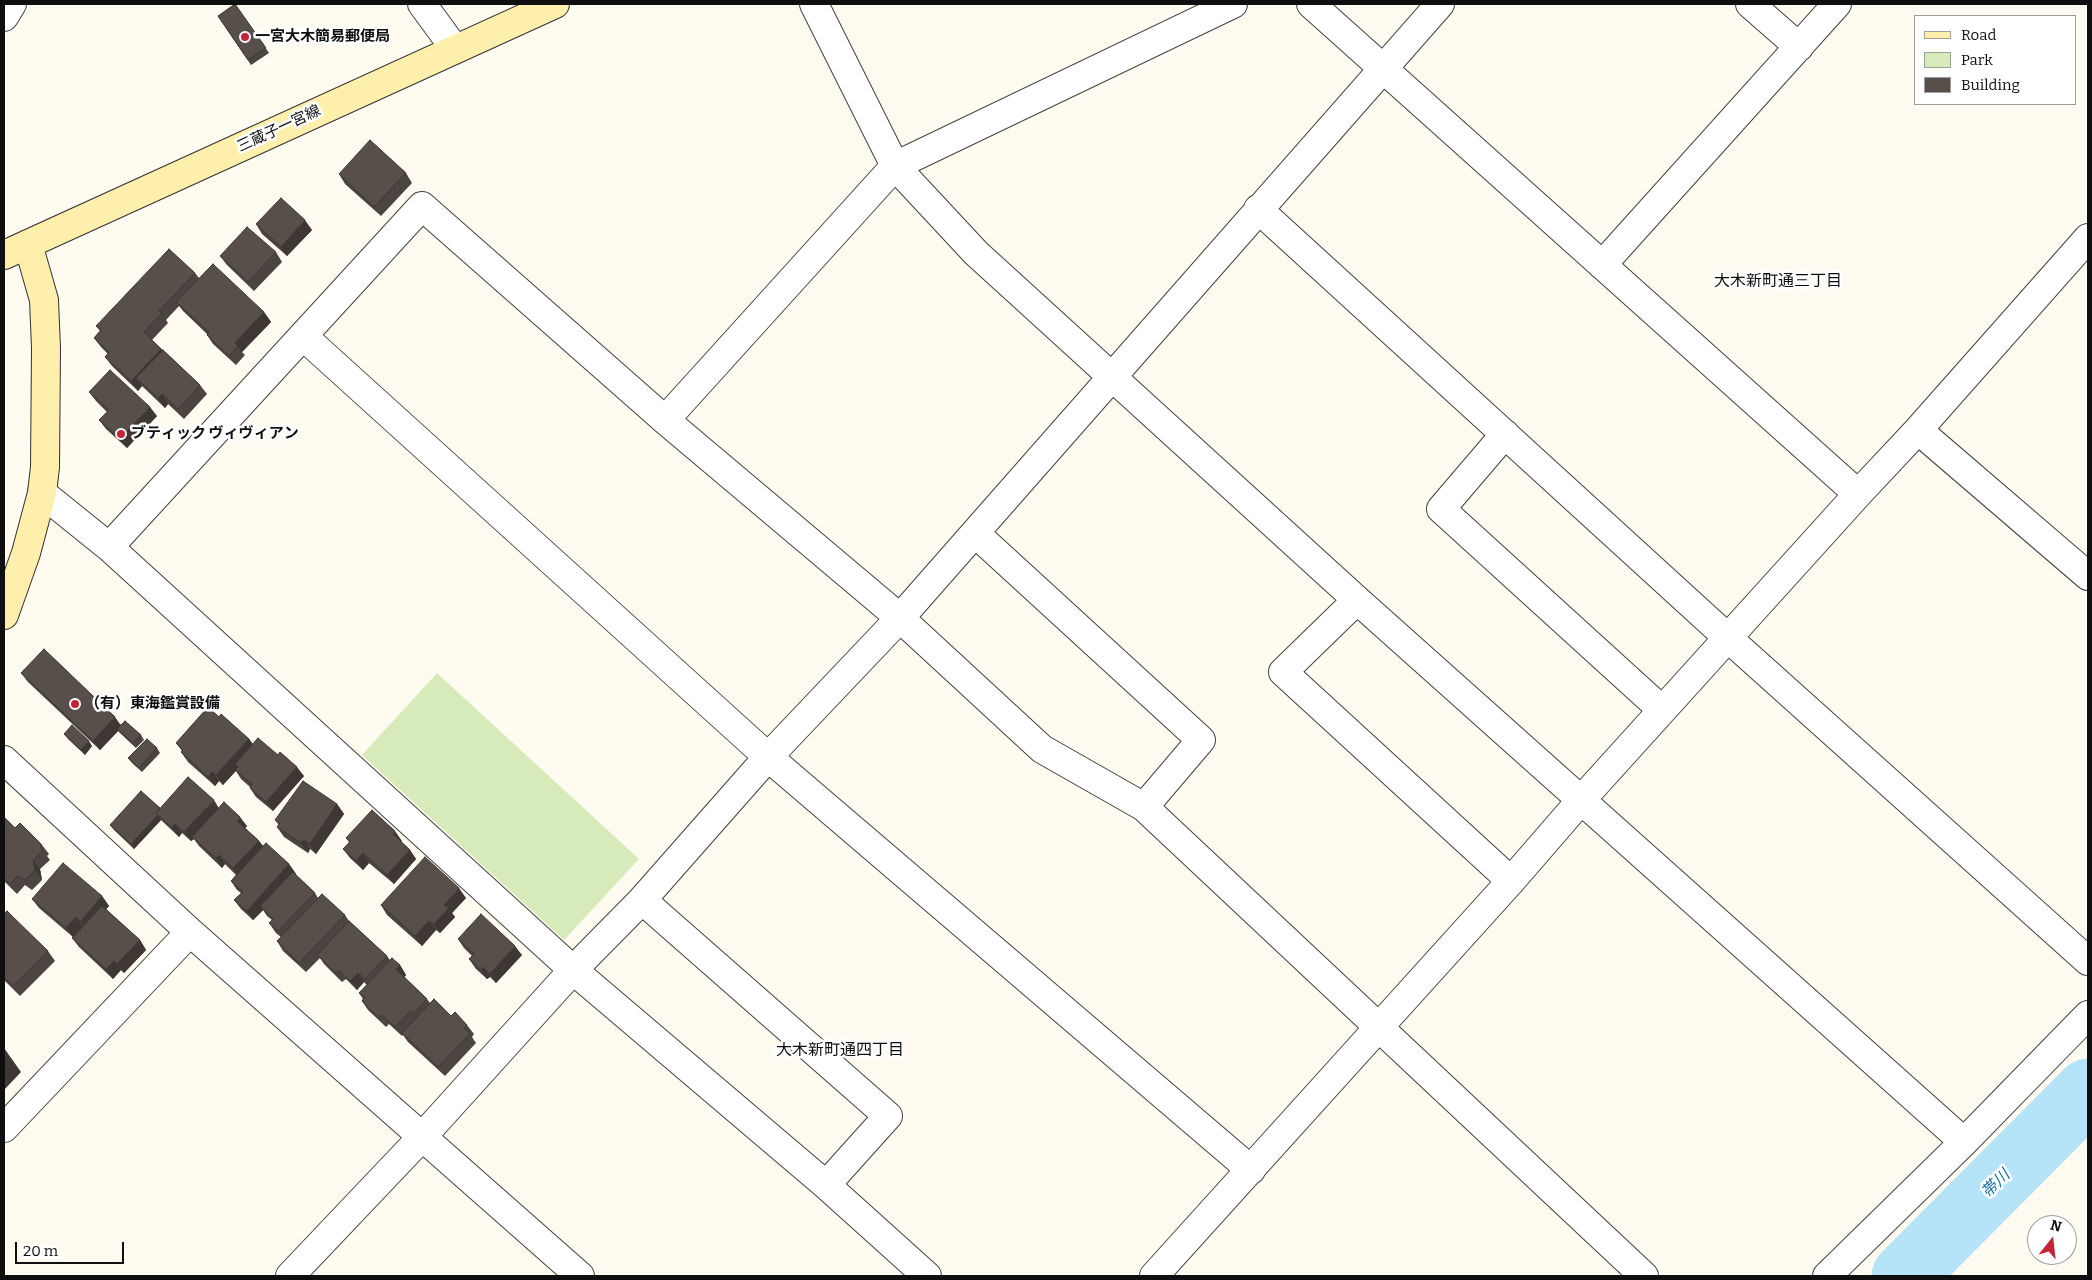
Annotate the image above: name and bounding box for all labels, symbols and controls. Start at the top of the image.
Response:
legend [1914,15,2077,105]
text: Road [1961,26,1996,44]
place label: 一宮大木簡易郵便局 [255,28,390,46]
marker: 一宮大木簡易郵便局 [239,31,251,43]
text: Park [1961,51,1993,69]
text: Building [1961,76,2020,94]
street label: 三蔵子一宮線 [234,102,324,156]
district label: 大木新町通三丁目 [1714,272,1842,292]
place label: ブティック ヴィヴィアン [131,425,299,443]
marker: ブティック ヴィヴィアン [115,428,127,440]
place label: （有）東海鑑賞設備 [85,695,220,713]
marker: （有）東海鑑賞設備 [69,698,81,710]
district label: 大木新町通四丁目 [776,1041,904,1061]
water label: 帯川 [1978,1166,2014,1202]
north arrow [2027,1215,2077,1265]
text: N [2048,1216,2064,1236]
scale bar [18,1232,126,1264]
text: 20 m [23,1242,58,1260]

